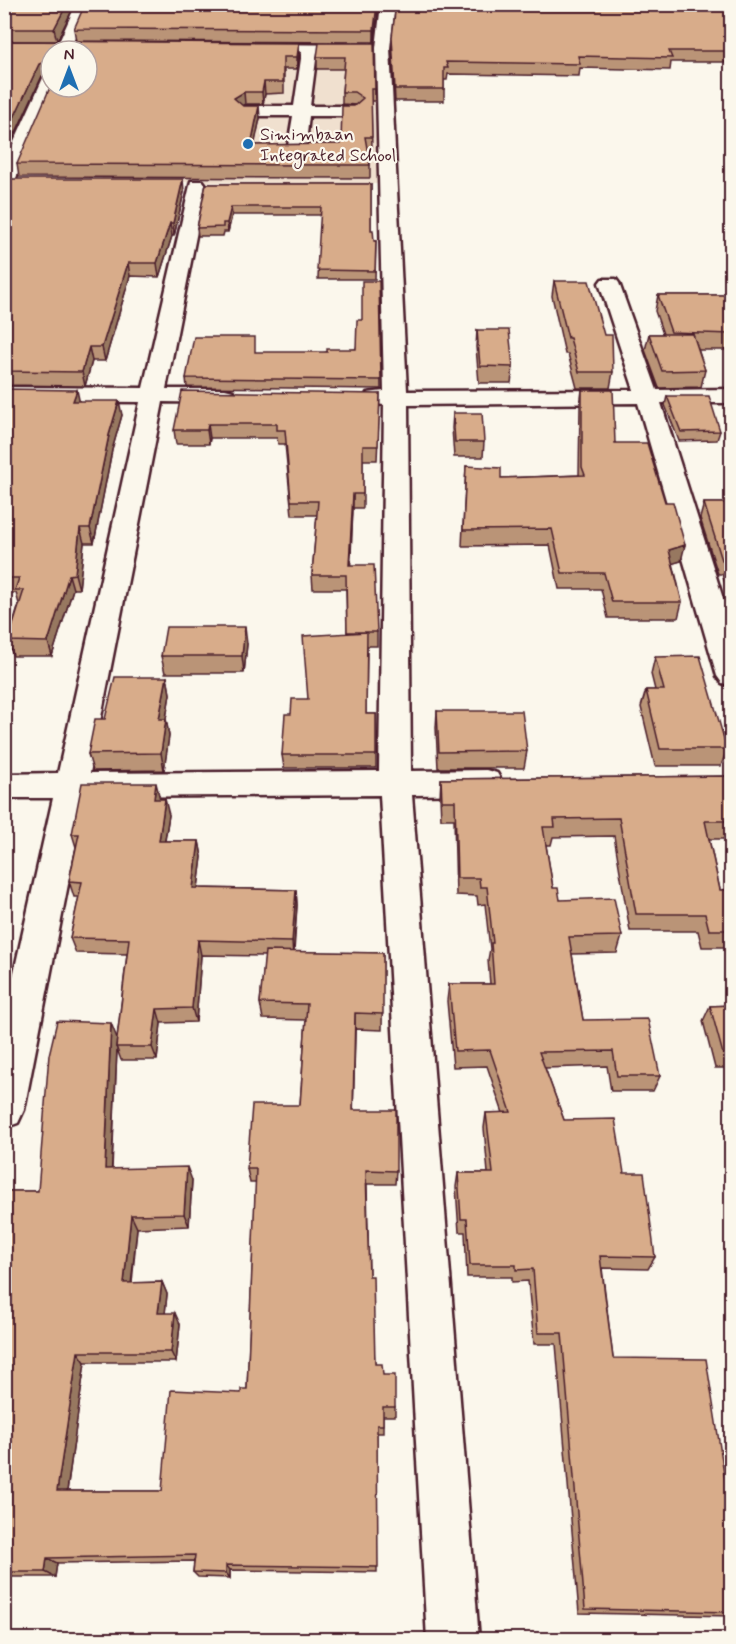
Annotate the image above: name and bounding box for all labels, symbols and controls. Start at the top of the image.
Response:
north arrow [39,39,99,99]
text: N [64,45,74,66]
place label: Simimbaan Integrated School [260,123,396,169]
marker: Simimbaan Integrated School [241,137,255,151]

